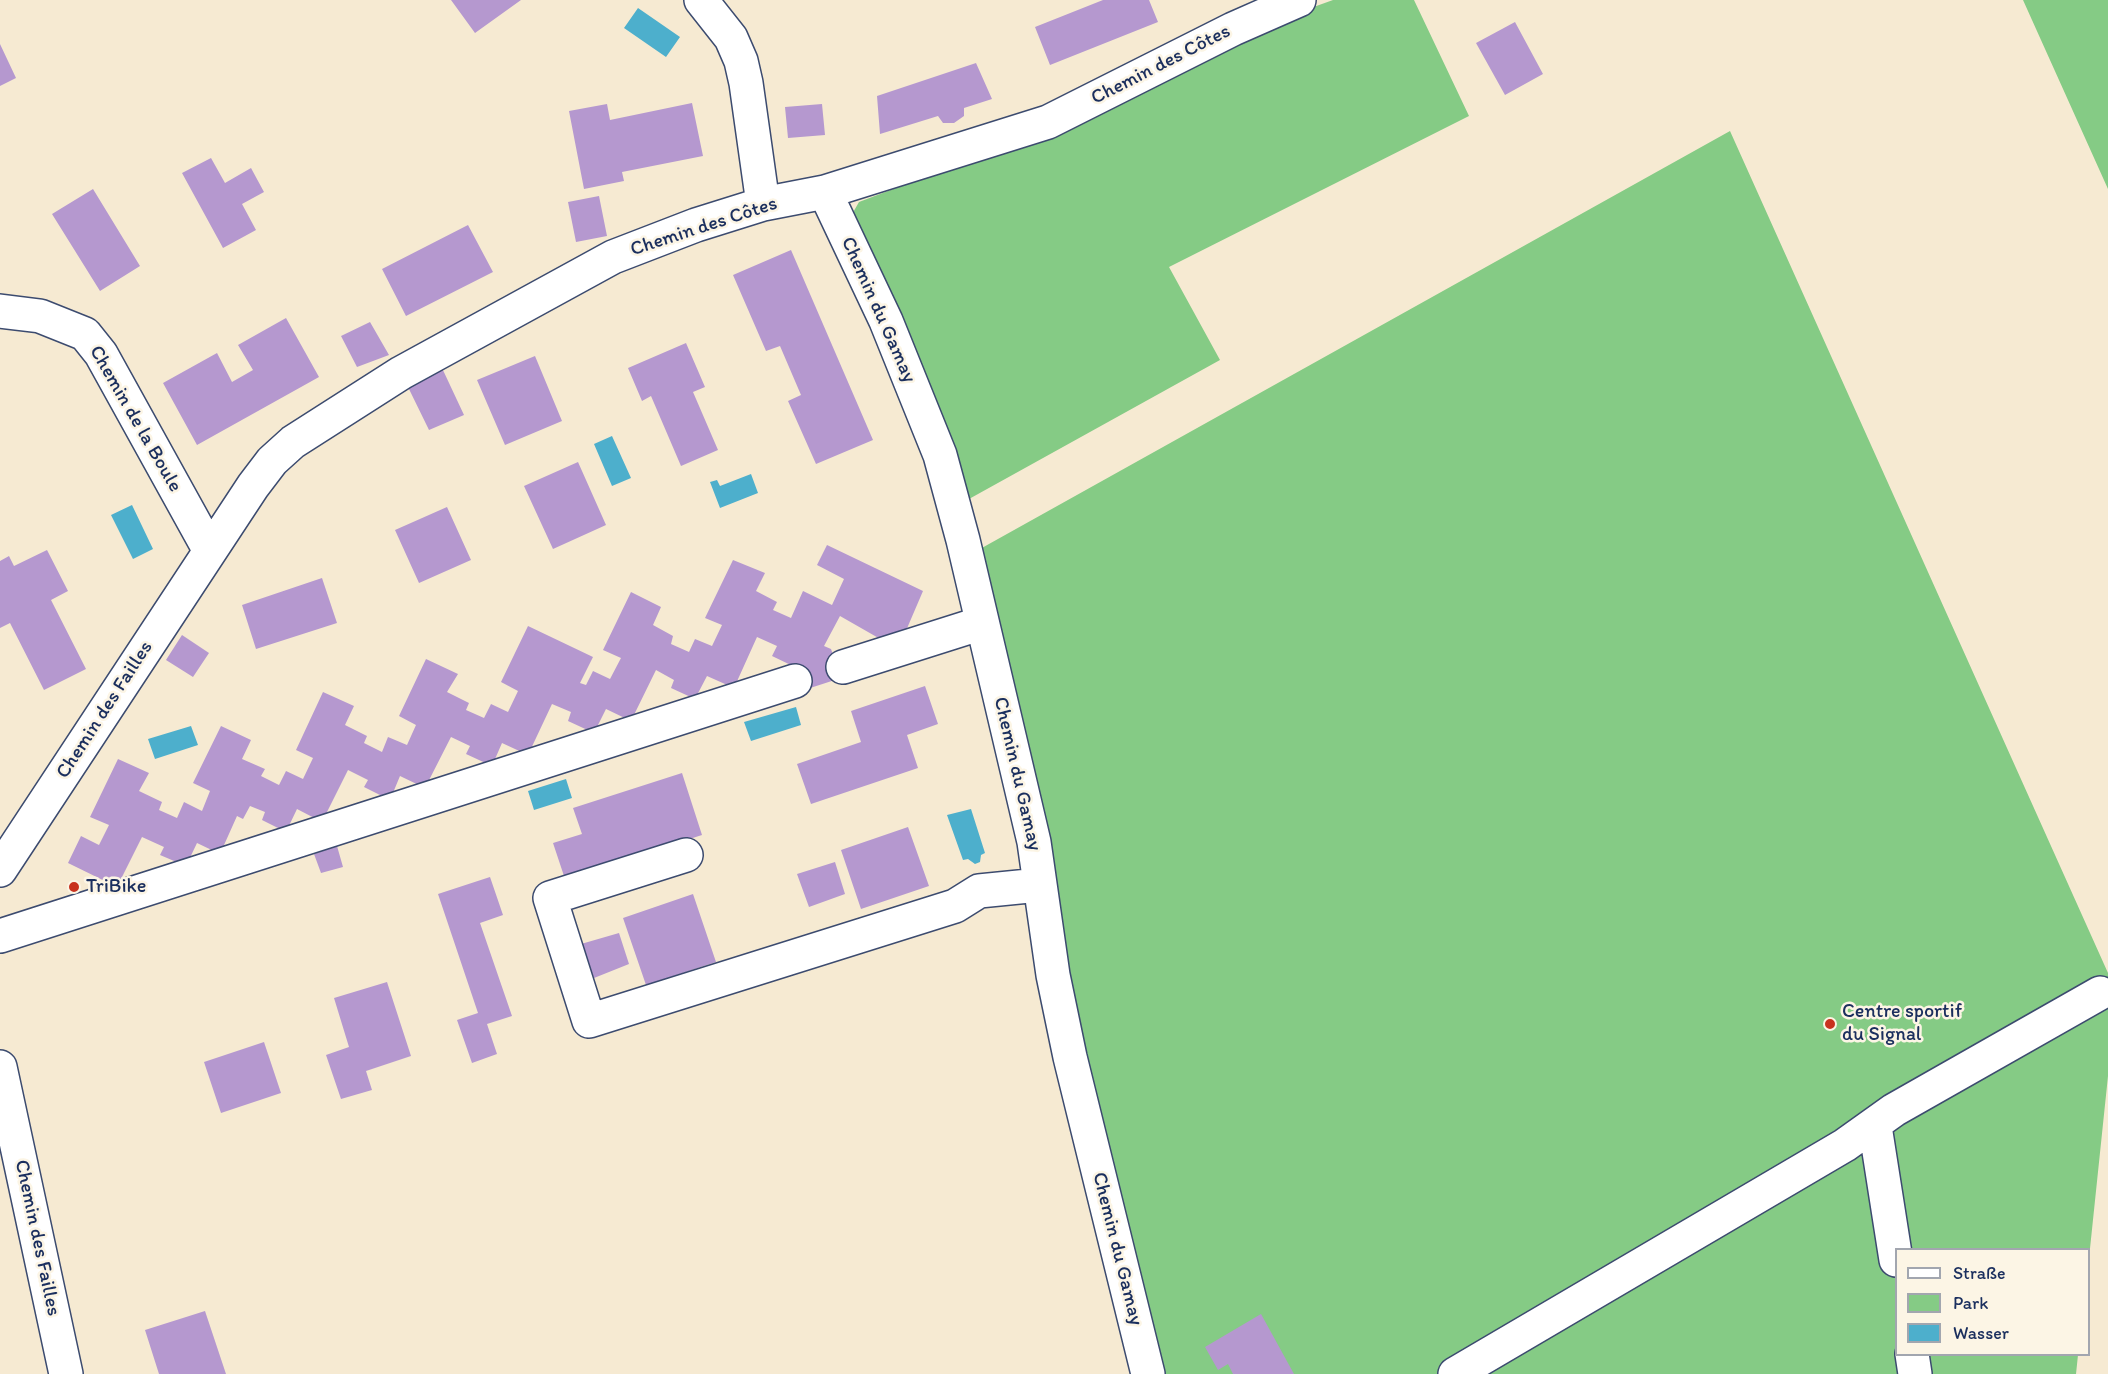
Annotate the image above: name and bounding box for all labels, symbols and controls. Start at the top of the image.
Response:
street label: Chemin des Côtes [1087,20,1235,110]
street label: Chemin des Côtes [628,192,780,262]
street label: Chemin du Gamay [835,233,921,387]
street label: Chemin de la Boule [83,341,187,497]
street label: Chemin des Failles [52,637,158,783]
street label: Chemin du Gamay [988,695,1046,853]
place label: TriBike [86,875,146,899]
marker: TriBike [67,880,81,894]
place label: Centre sportif du Signal [1842,1000,1962,1047]
marker: Centre sportif du Signal [1823,1017,1837,1031]
street label: Chemin des Failles [9,1158,65,1318]
street label: Chemin du Gamay [1086,1170,1148,1328]
legend [1895,1248,2090,1356]
text: Straße [1953,1262,2006,1284]
text: Park [1953,1292,1988,1314]
text: Wasser [1953,1322,2009,1344]

